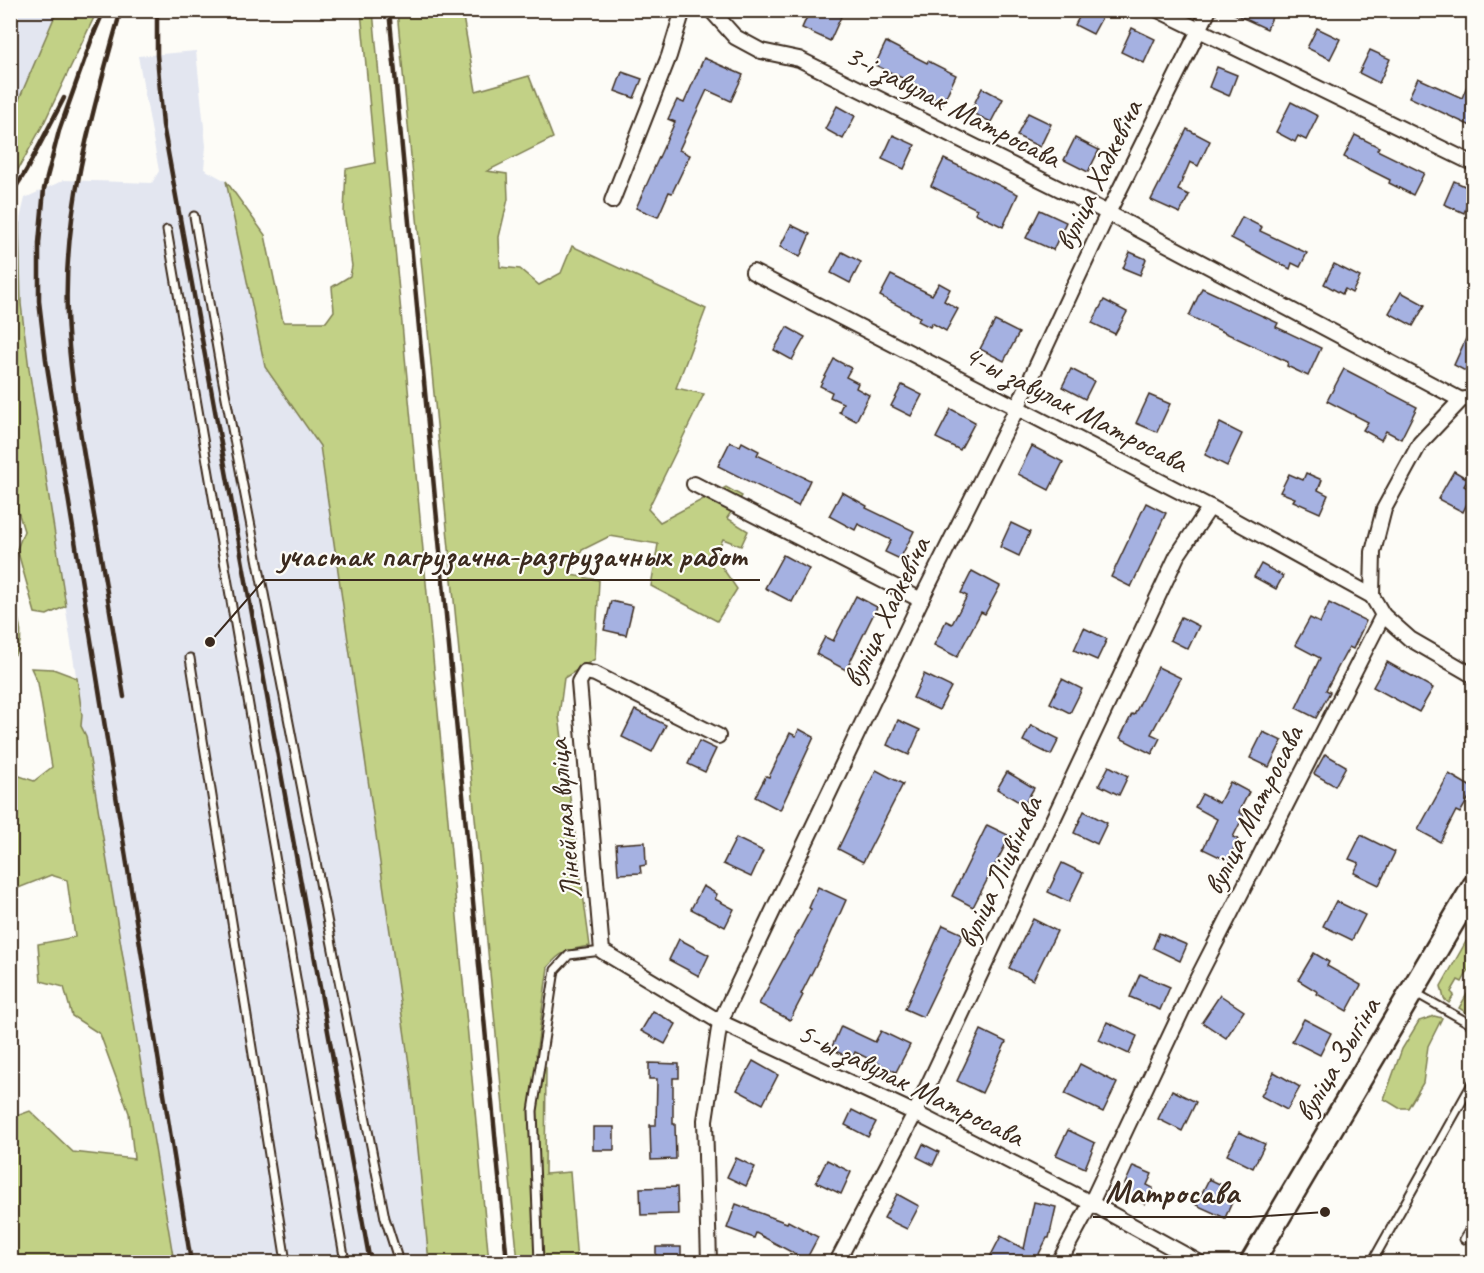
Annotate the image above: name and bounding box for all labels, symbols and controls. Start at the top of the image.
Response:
street label: 3-і завулак Матросава [839,35,1069,177]
street label: вуліца Хадкевіча [1045,92,1152,256]
street label: 4-ы завулак Матросава [958,335,1196,482]
street label: вуліца Хадкевіча [833,529,940,693]
callout: участак пагрузачна-разгрузачных работ [264,530,760,580]
text: участак пагрузачна-разгрузачных работ [275,535,749,576]
street label: вуліца Матросава [1194,717,1313,901]
street label: Лінейная вуліца [538,736,590,900]
street label: вуліца Ліцвінава [947,788,1051,954]
street label: вуліца Зыгіна [1285,988,1390,1128]
street label: 5-ы завулак Матросава [792,1013,1032,1156]
callout: Матросава [1093,1167,1250,1217]
text: Матросава [1105,1172,1241,1213]

